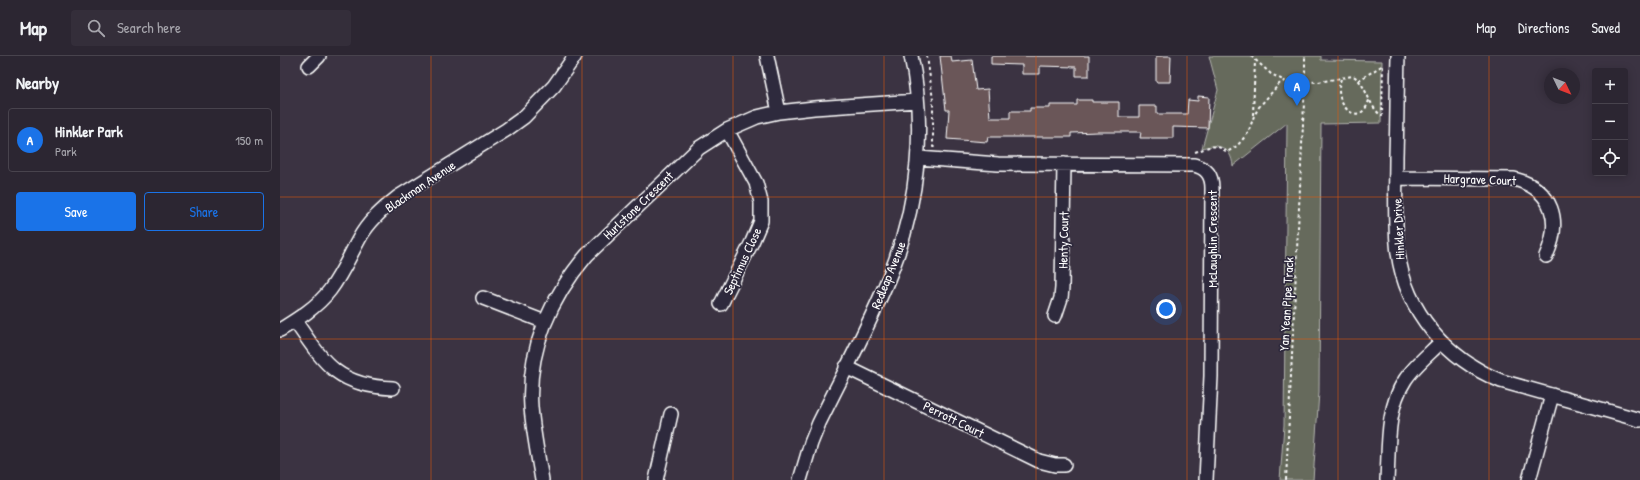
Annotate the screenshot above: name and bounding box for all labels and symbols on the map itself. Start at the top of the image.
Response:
north arrow [1544,68,1580,104]
pin: A [1284,73,1310,106]
street label: Blackman Avenue [381,156,459,216]
street label: Hurlstone Crescent [599,166,677,243]
street label: Hargrave Court [1443,169,1517,189]
street label: McLaughlin Crescent [1203,190,1221,288]
street label: Hinkler Drive [1387,198,1409,260]
street label: Henty Court [1054,211,1073,269]
street label: Septimus Close [719,225,765,297]
street label: Redleap Avenue [866,239,910,311]
street label: Yan Yean Pipe Track [1275,256,1297,351]
your location [1156,299,1176,319]
street label: Perrott Court [921,397,988,442]

